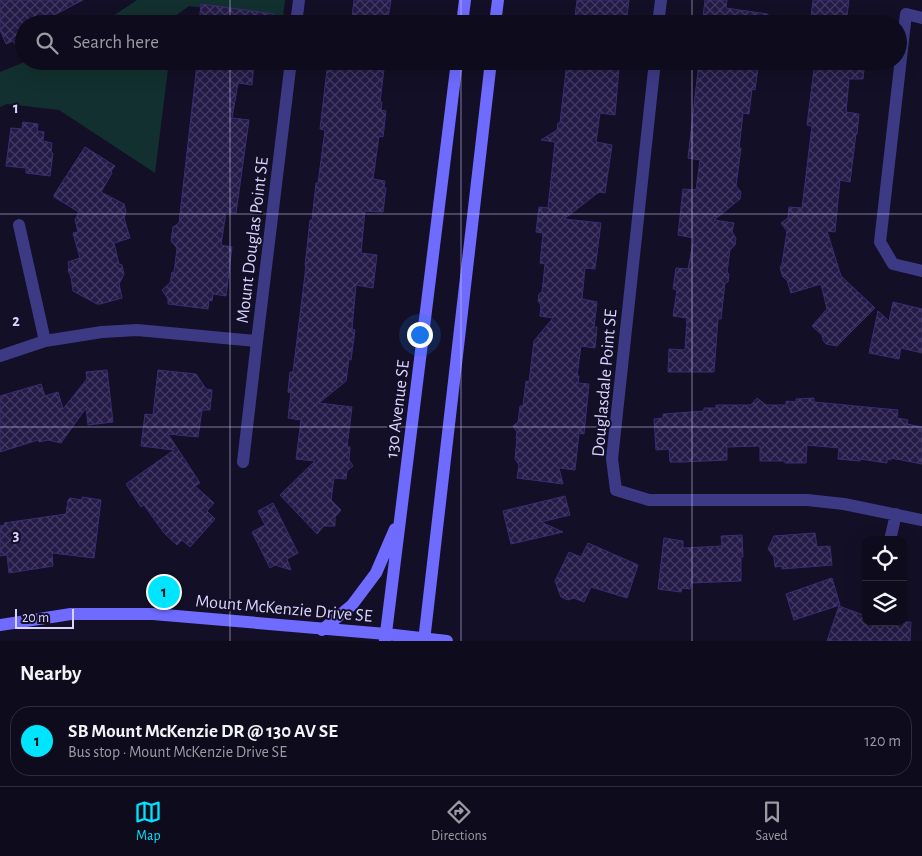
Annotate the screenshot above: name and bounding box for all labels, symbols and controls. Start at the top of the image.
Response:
search box [15,15,907,70]
icon: search [33,29,61,57]
text: Search here [73,33,159,52]
text: 1 [13,100,19,116]
street label: Mount Douglas Point SE [234,156,272,324]
street label: Douglasdale Point SE [590,308,620,458]
text: 2 [12,313,20,329]
your location [407,322,433,348]
street label: 130 Avenue SE [383,359,413,459]
text: 3 [13,527,20,543]
map controls [862,536,907,626]
button: locate [862,536,907,581]
pin: 1 [148,573,180,611]
button: layers [862,581,907,626]
street label: Mount McKenzie Drive SE [195,592,373,626]
scale bar [15,606,74,629]
text: 20 m [22,611,49,625]
text: Nearby [20,663,81,684]
text: SB Mount McKenzie DR @ 130 AV SE [68,722,338,741]
text: 1 [34,733,40,749]
text: 120 m [864,733,901,749]
text: Bus stop · Mount McKenzie Drive SE [68,744,287,760]
tab: Map [134,798,162,845]
tab: Directions [431,798,487,845]
tab: Saved [756,798,788,845]

